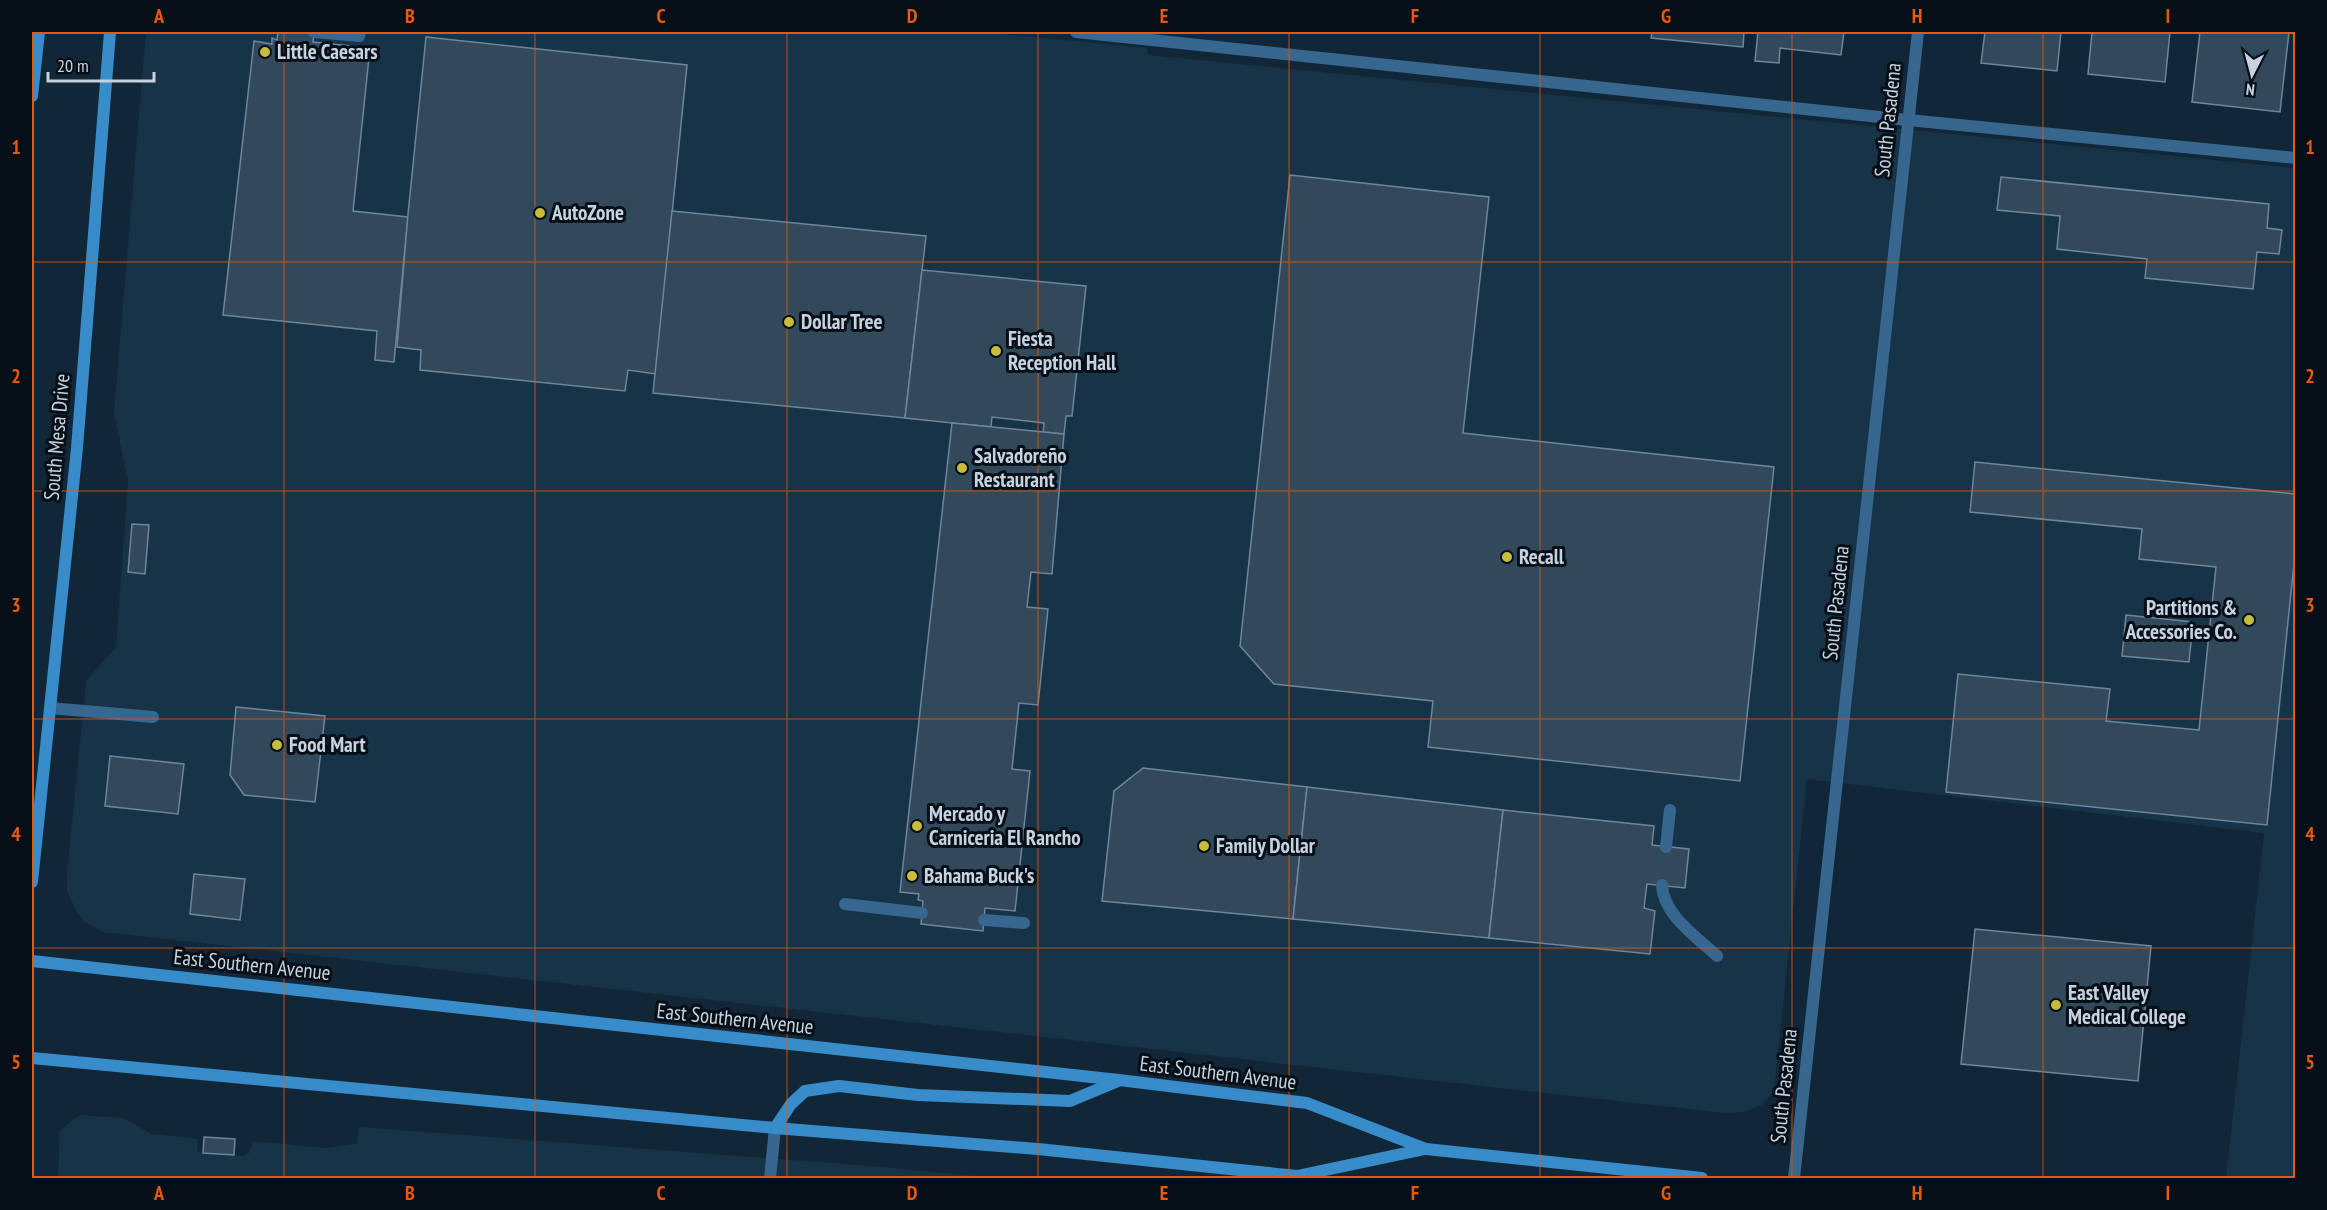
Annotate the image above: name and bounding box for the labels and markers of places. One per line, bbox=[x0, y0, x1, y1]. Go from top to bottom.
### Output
place label: Little Caesars bbox=[277, 38, 378, 65]
marker: Little Caesars bbox=[258, 45, 272, 59]
place label: AutoZone bbox=[551, 199, 624, 226]
marker: AutoZone bbox=[533, 206, 547, 220]
place label: Dollar Tree bbox=[801, 308, 883, 335]
marker: Dollar Tree bbox=[782, 315, 796, 329]
place label: Fiesta Reception Hall bbox=[1008, 325, 1117, 376]
marker: Fiesta Reception Hall bbox=[989, 344, 1003, 358]
place label: Salvadoreño Restaurant bbox=[974, 442, 1067, 493]
marker: Salvadoreño Restaurant bbox=[955, 461, 969, 475]
place label: Recall bbox=[1519, 543, 1565, 570]
marker: Recall bbox=[1500, 550, 1514, 564]
place label: Partitions & Accessories Co. bbox=[2125, 594, 2237, 645]
marker: Partitions & Accessories Co. bbox=[2242, 613, 2256, 627]
place label: Food Mart bbox=[289, 731, 366, 758]
marker: Food Mart bbox=[270, 738, 284, 752]
place label: Mercado y Carniceria El Rancho bbox=[929, 800, 1081, 851]
marker: Mercado y Carniceria El Rancho bbox=[910, 819, 924, 833]
place label: Family Dollar bbox=[1216, 832, 1316, 859]
marker: Family Dollar bbox=[1197, 839, 1211, 853]
place label: Bahama Buck's bbox=[924, 862, 1034, 889]
marker: Bahama Buck's bbox=[905, 869, 919, 883]
place label: East Valley Medical College bbox=[2068, 979, 2186, 1030]
marker: East Valley Medical College bbox=[2049, 998, 2063, 1012]

